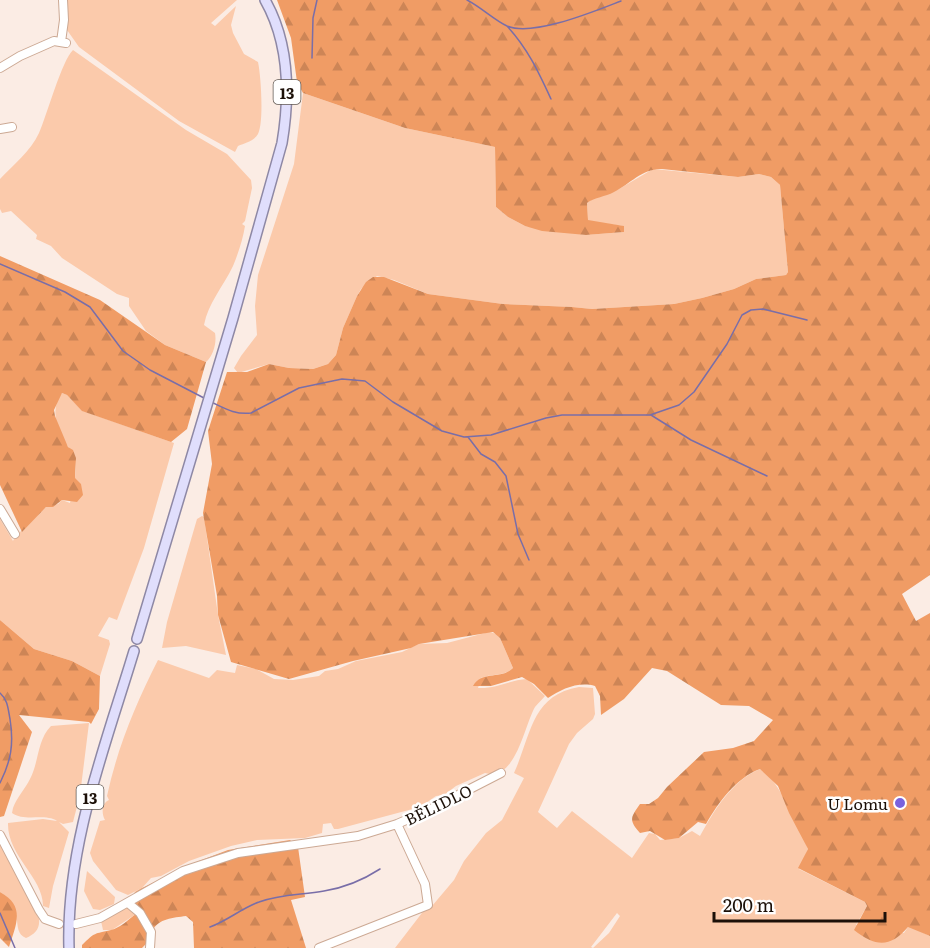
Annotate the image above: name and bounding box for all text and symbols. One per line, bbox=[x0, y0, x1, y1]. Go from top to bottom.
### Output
road number: 13 bbox=[274, 80, 300, 104]
street label: BĚLIDLO bbox=[400, 777, 476, 831]
road number: 13 bbox=[76, 785, 104, 809]
place label: U Lomu bbox=[827, 791, 888, 815]
marker: U Lomu bbox=[893, 796, 907, 810]
scale bar bbox=[714, 885, 885, 923]
text: 200 m bbox=[723, 891, 774, 918]

